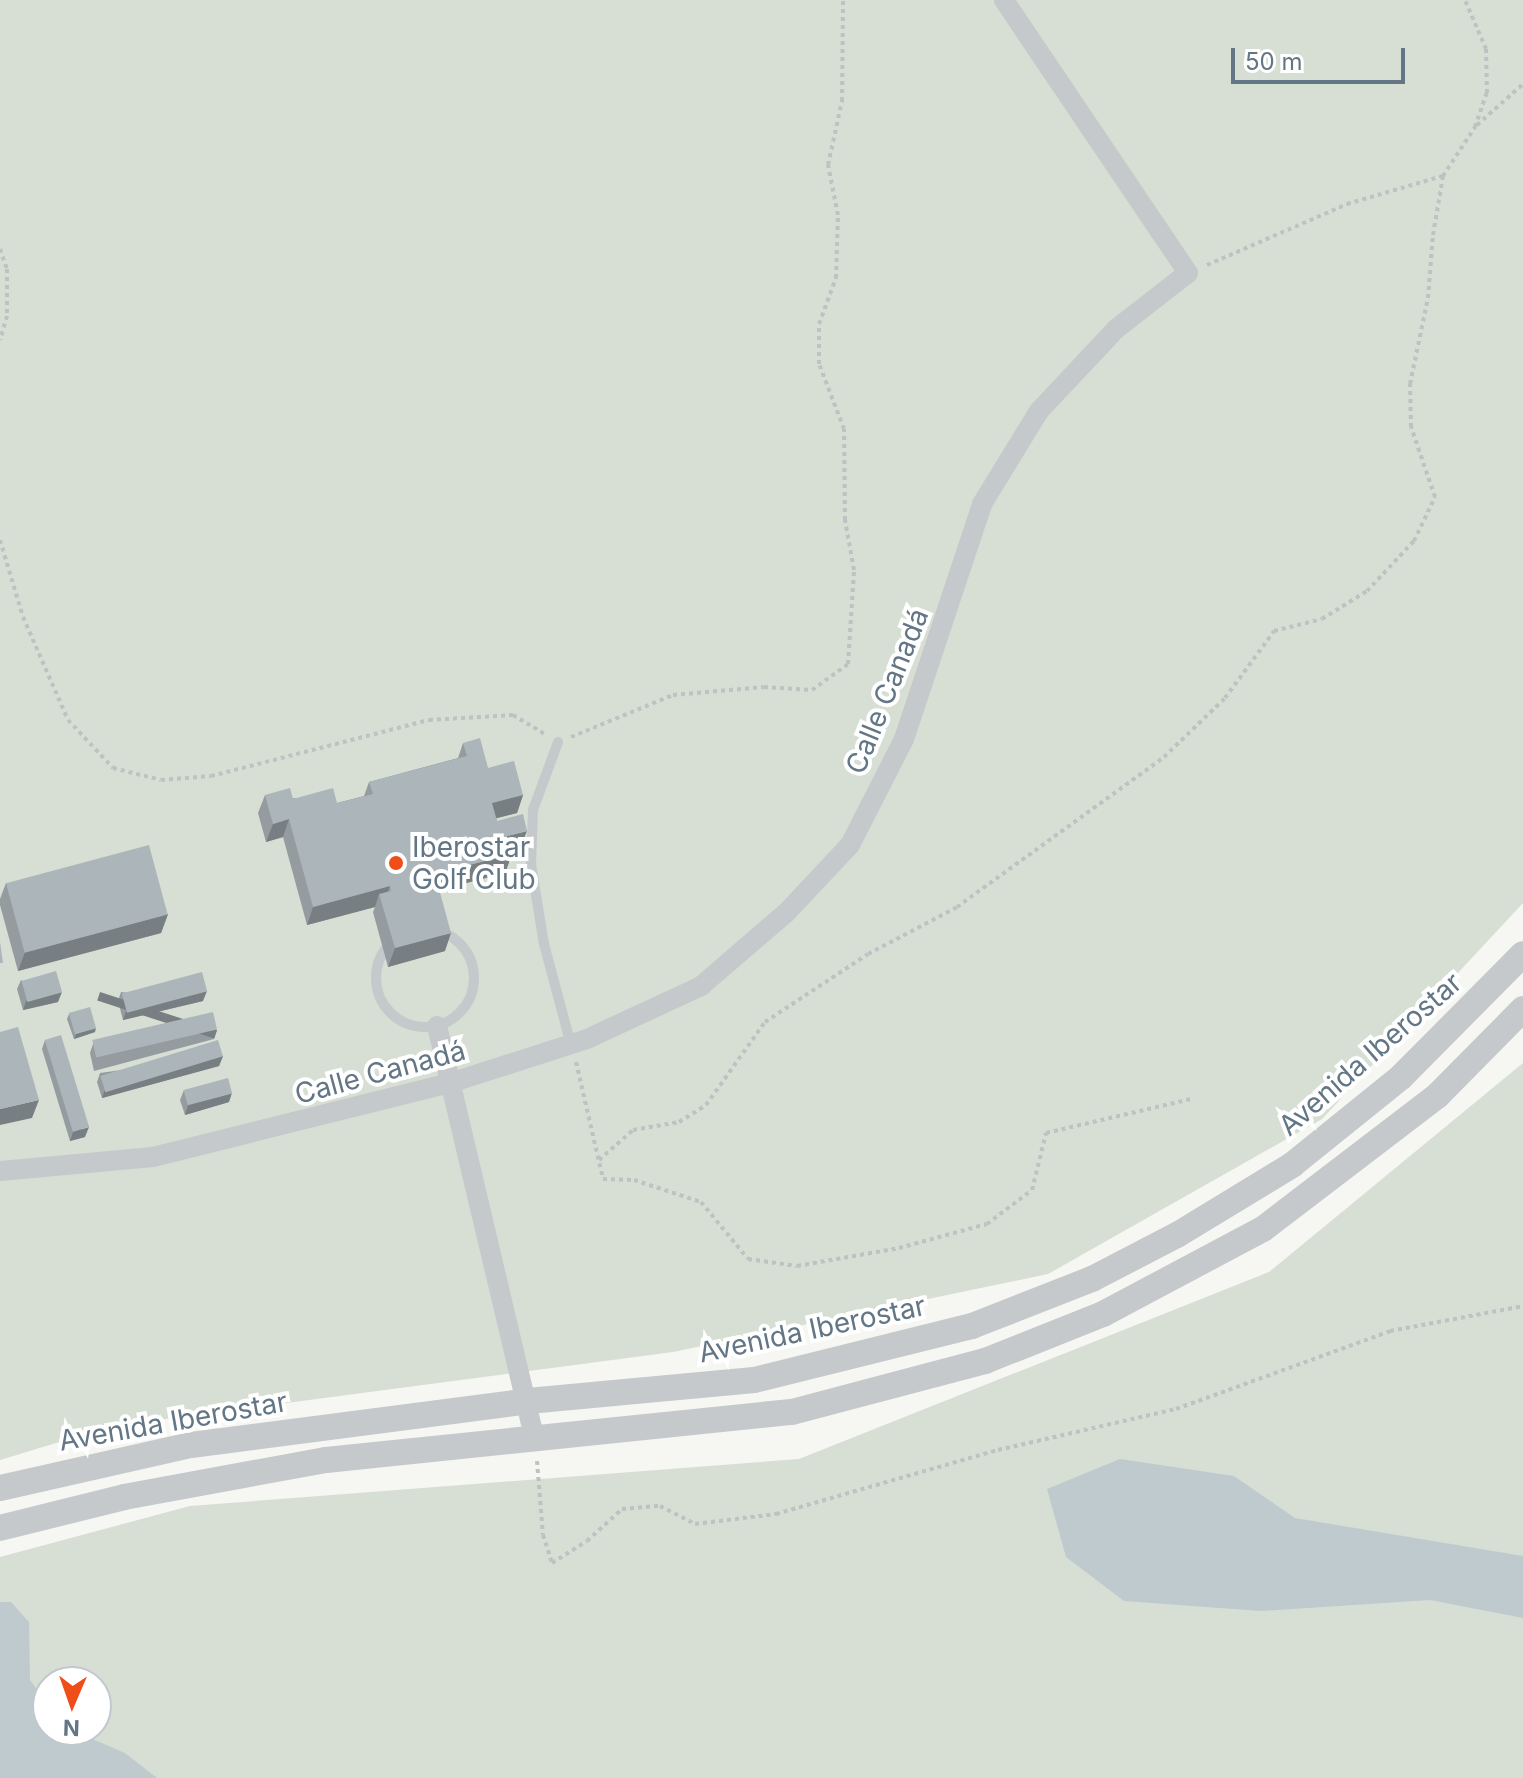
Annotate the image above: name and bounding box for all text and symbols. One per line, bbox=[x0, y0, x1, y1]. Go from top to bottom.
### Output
scale bar bbox=[1235, 32, 1409, 82]
text: 50 m bbox=[1245, 47, 1303, 76]
street label: Calle Canadá bbox=[839, 603, 935, 779]
place label: Iberostar Golf Club bbox=[412, 830, 536, 896]
marker: Iberostar Golf Club bbox=[387, 854, 405, 872]
street label: Avenida Iberostar bbox=[1272, 965, 1468, 1143]
street label: Calle Canadá bbox=[291, 1033, 469, 1111]
street label: Avenida Iberostar bbox=[695, 1289, 929, 1369]
street label: Avenida Iberostar bbox=[56, 1384, 290, 1458]
north arrow bbox=[32, 1666, 112, 1746]
text: N bbox=[62, 1715, 80, 1741]

